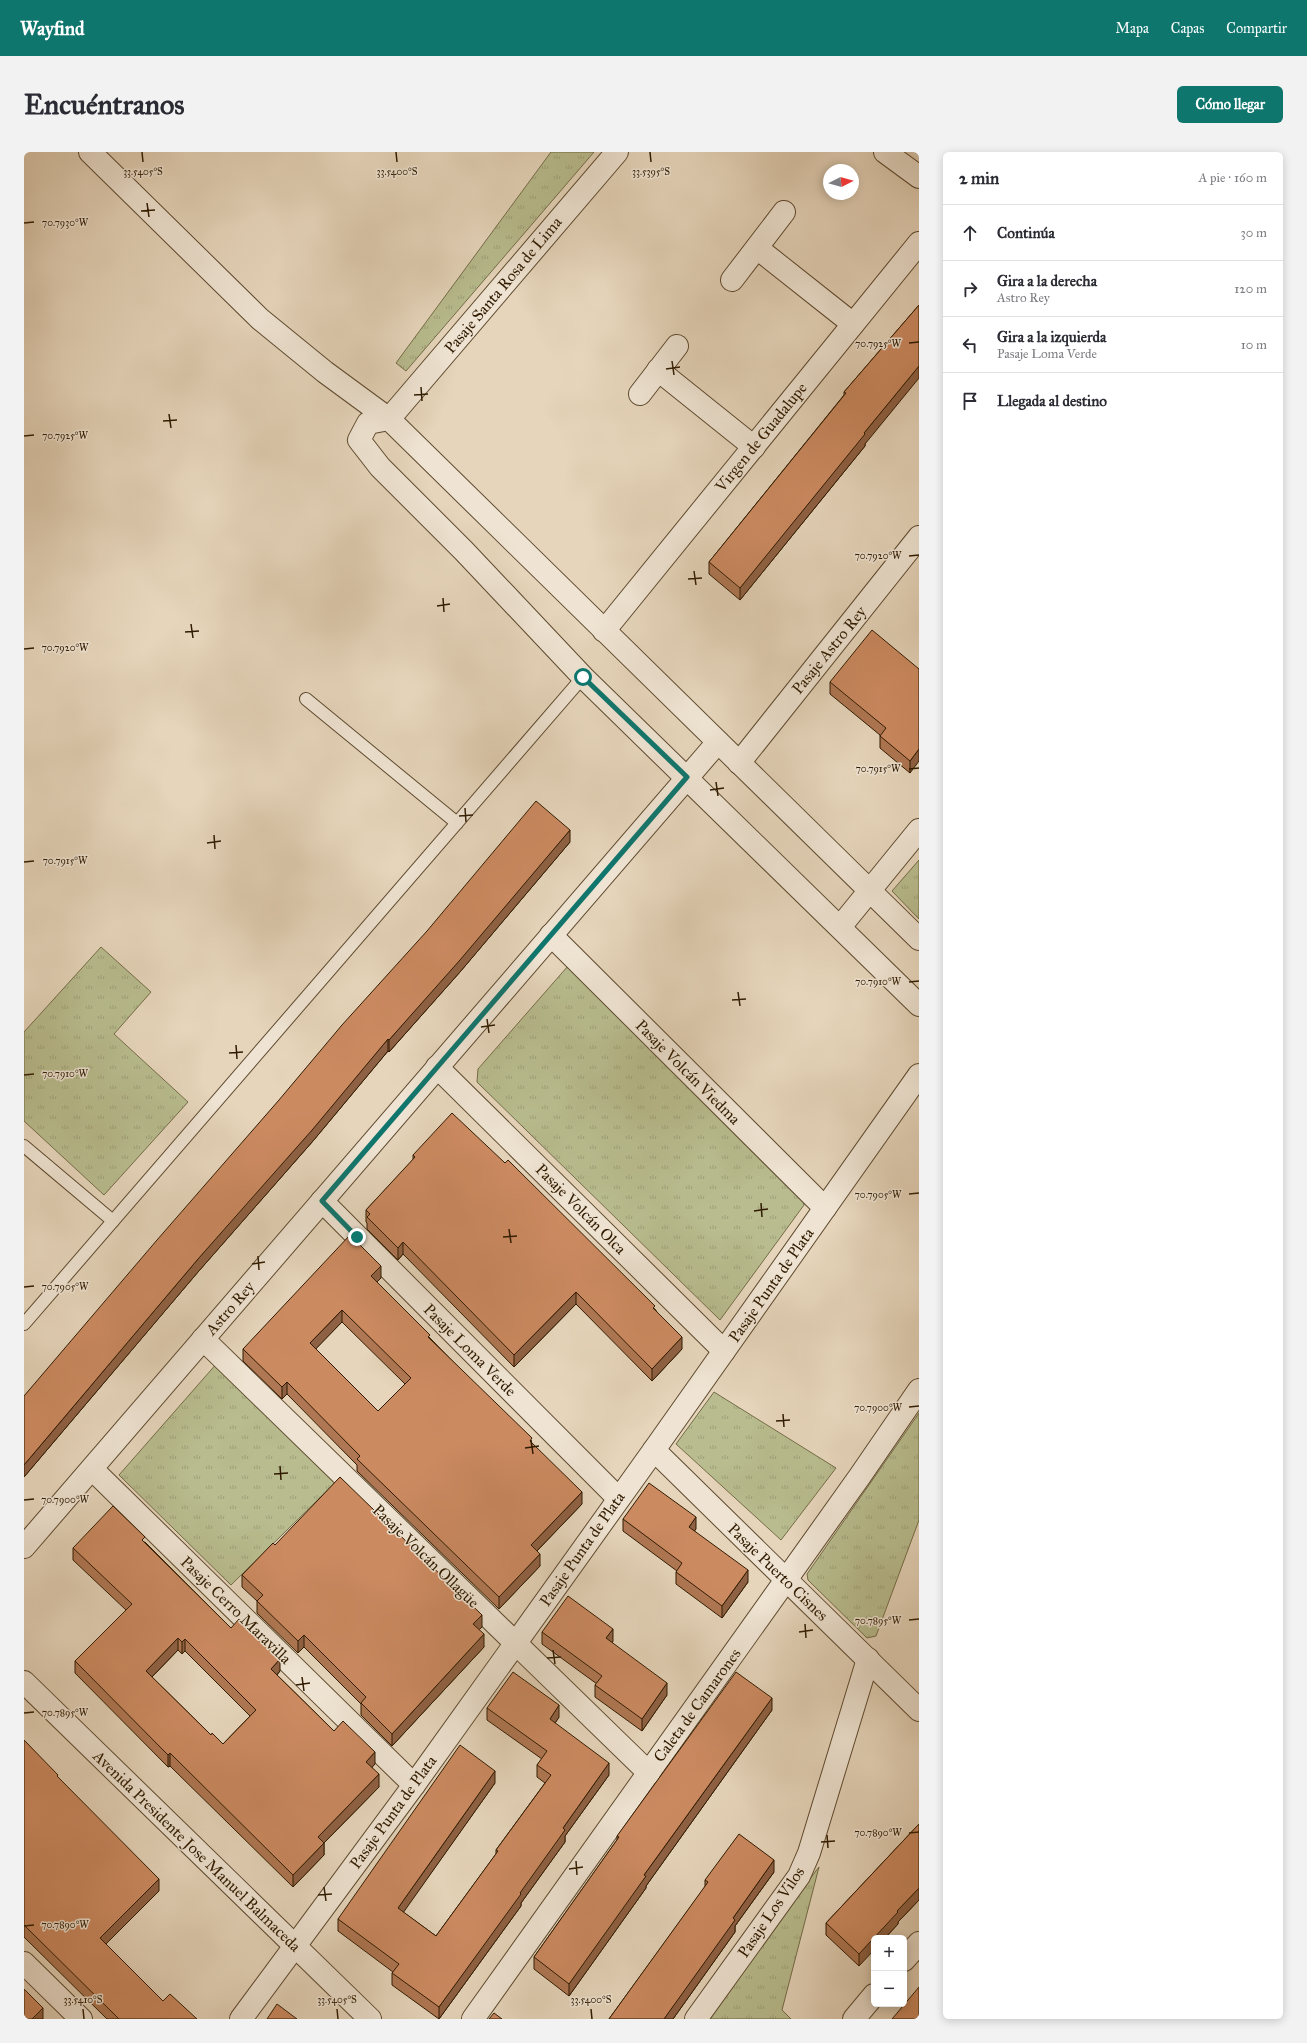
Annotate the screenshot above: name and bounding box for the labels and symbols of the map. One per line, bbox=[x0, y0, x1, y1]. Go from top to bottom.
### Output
north arrow bbox=[823, 164, 859, 200]
text: 33.5405°S bbox=[123, 166, 163, 178]
text: 33.5400°S bbox=[377, 166, 418, 178]
text: 33.5395°S bbox=[632, 166, 670, 178]
street label: Pasaje Santa Rosa de Lima bbox=[440, 213, 566, 357]
text: 70.7930°W bbox=[42, 217, 89, 229]
text: 70.7925°W bbox=[855, 338, 901, 350]
street label: Virgen de Guadalupe bbox=[710, 378, 812, 497]
text: 70.7925°W bbox=[42, 430, 88, 442]
text: 70.7920°W bbox=[854, 550, 902, 562]
street label: Pasaje Astro Rey bbox=[788, 602, 870, 698]
text: 70.7920°W bbox=[41, 642, 89, 654]
route start bbox=[574, 668, 592, 686]
text: 70.7915°W bbox=[856, 763, 901, 775]
text: 70.7915°W bbox=[43, 855, 88, 867]
text: 70.7910°W bbox=[855, 976, 902, 988]
street label: Pasaje Volcán Viedma bbox=[632, 1016, 745, 1129]
text: 70.7910°W bbox=[42, 1068, 89, 1080]
street label: Pasaje Volcán Olca bbox=[532, 1160, 630, 1258]
text: 70.7905°W bbox=[855, 1189, 902, 1201]
street label: Pasaje Punta de Plata bbox=[724, 1224, 818, 1346]
route end bbox=[348, 1228, 366, 1246]
street label: Astro Rey bbox=[201, 1277, 259, 1340]
text: 70.7905°W bbox=[42, 1281, 89, 1293]
street label: Pasaje Loma Verde bbox=[420, 1300, 520, 1400]
text: 70.7900°W bbox=[854, 1402, 903, 1414]
street label: Pasaje Punta de Plata bbox=[535, 1488, 629, 1610]
text: 70.7900°W bbox=[41, 1494, 90, 1506]
street label: Pasaje Volcán Ollagüe bbox=[368, 1500, 483, 1613]
street label: Pasaje Puerto Cisnes bbox=[724, 1519, 832, 1625]
street label: Pasaje Cerro Maravilla bbox=[177, 1552, 296, 1668]
text: 70.7895°W bbox=[855, 1615, 902, 1627]
street label: Caleta de Camarones bbox=[649, 1644, 745, 1765]
text: 70.7895°W bbox=[42, 1707, 89, 1719]
street label: Avenida Presidente Jose Manuel Balmaceda bbox=[88, 1746, 305, 1956]
street label: Pasaje Punta de Plata bbox=[346, 1752, 441, 1872]
text: 70.7890°W bbox=[854, 1827, 902, 1839]
street label: Pasaje Los Vilos bbox=[734, 1863, 808, 1961]
text: 70.7890°W bbox=[41, 1919, 89, 1931]
text: 33.5410°S bbox=[64, 1994, 103, 2006]
text: 33.5405°S bbox=[317, 1994, 357, 2006]
text: 33.5400°S bbox=[571, 1994, 612, 2006]

